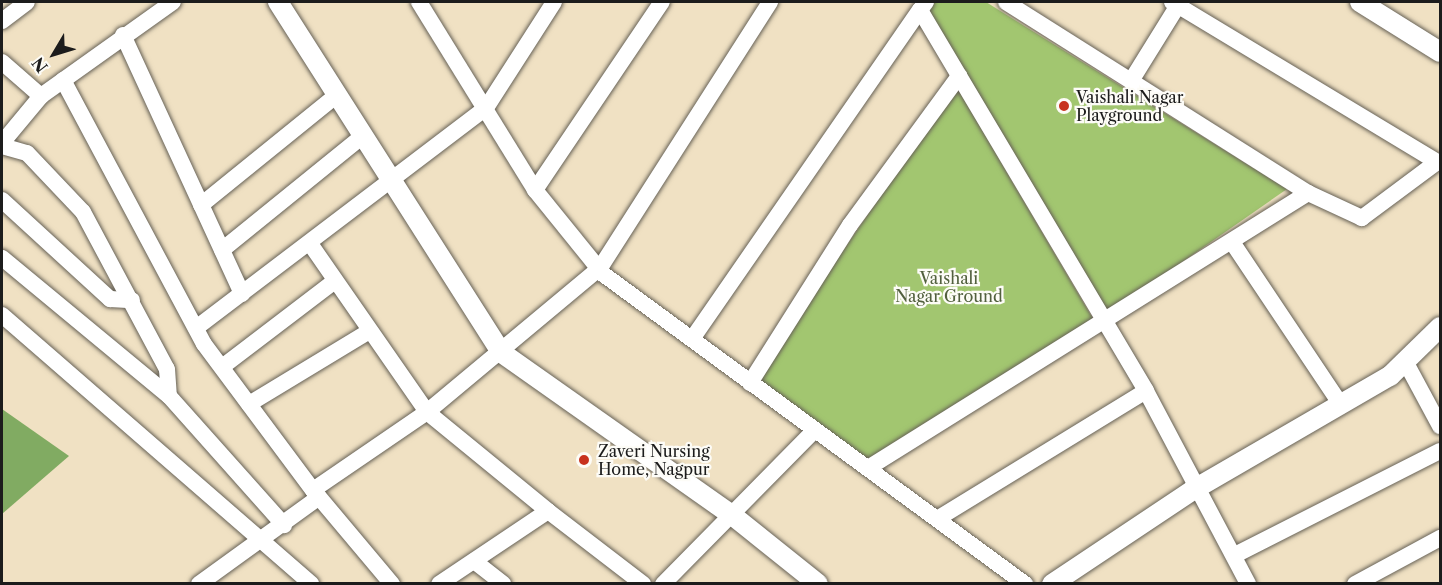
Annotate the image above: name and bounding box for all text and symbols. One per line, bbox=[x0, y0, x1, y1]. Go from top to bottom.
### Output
north arrow bbox=[24, 24, 84, 84]
text: N bbox=[28, 53, 52, 77]
place label: Vaishali Nagar Playground bbox=[1076, 87, 1184, 125]
marker: Vaishali Nagar Playground bbox=[1057, 99, 1071, 113]
park label: Vaishali Nagar Ground bbox=[895, 268, 1003, 306]
place label: Zaveri Nursing Home, Nagpur bbox=[598, 441, 710, 479]
marker: Zaveri Nursing Home, Nagpur bbox=[575, 451, 593, 469]

